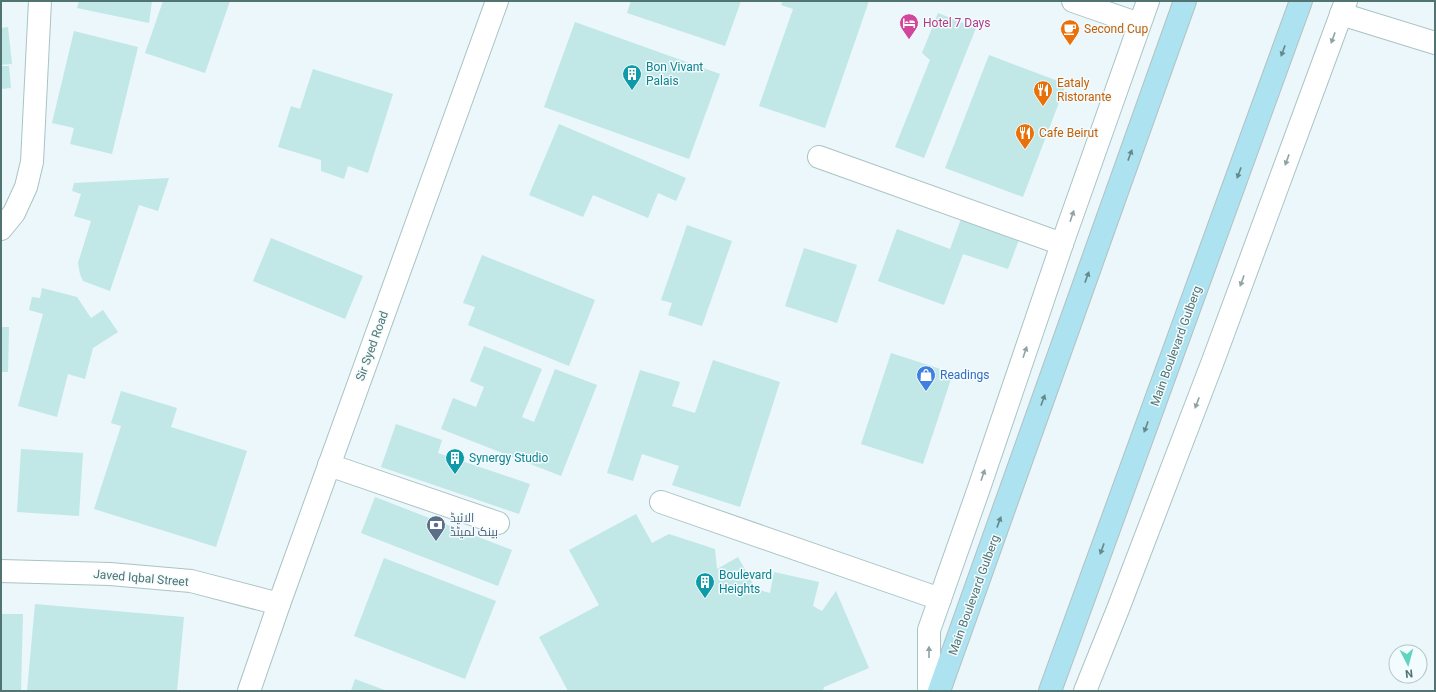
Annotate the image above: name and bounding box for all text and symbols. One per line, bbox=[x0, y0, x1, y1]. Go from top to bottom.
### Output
hotel icon: Hotel 7 Days bbox=[898, 12, 920, 40]
place label: Hotel 7 Days bbox=[923, 16, 991, 30]
cafe icon: Second Cup bbox=[1059, 18, 1081, 46]
place label: Second Cup bbox=[1084, 22, 1148, 36]
one-way arrow bbox=[1329, 32, 1335, 44]
one-way arrow bbox=[1280, 45, 1286, 57]
place label: Bon Vivant Palais bbox=[646, 60, 703, 88]
building icon: Bon Vivant Palais bbox=[621, 63, 643, 91]
place label: Eataly Ristorante bbox=[1057, 76, 1111, 104]
restaurant icon: Eataly Ristorante bbox=[1032, 79, 1054, 107]
restaurant icon: Cafe Beirut bbox=[1014, 122, 1036, 150]
place label: Cafe Beirut bbox=[1039, 126, 1098, 140]
one-way arrow bbox=[1128, 149, 1134, 161]
one-way arrow bbox=[1284, 154, 1290, 166]
one-way arrow bbox=[1235, 167, 1241, 179]
one-way arrow bbox=[1069, 210, 1075, 222]
one-way arrow bbox=[1084, 271, 1090, 283]
one-way arrow bbox=[1239, 276, 1245, 288]
street label: Main Boulevard Gulberg bbox=[1148, 284, 1204, 408]
street label: Sir Syed Road bbox=[353, 309, 391, 383]
one-way arrow bbox=[1022, 346, 1028, 358]
shop icon: Readings bbox=[915, 364, 937, 392]
place label: Readings bbox=[940, 368, 990, 382]
one-way arrow bbox=[1040, 393, 1046, 405]
one-way arrow bbox=[1193, 398, 1199, 410]
one-way arrow bbox=[1143, 421, 1149, 433]
building icon: Synergy Studio bbox=[444, 447, 466, 475]
place label: Synergy Studio bbox=[469, 451, 548, 465]
one-way arrow bbox=[980, 469, 986, 481]
place label: الائیڈ بینک لمیٹڈ bbox=[450, 511, 498, 539]
bank icon: الائیڈ بینک لمیٹڈ bbox=[425, 514, 447, 542]
one-way arrow bbox=[997, 516, 1003, 528]
street label: Main Boulevard Gulberg bbox=[946, 533, 1002, 657]
one-way arrow bbox=[1098, 543, 1104, 555]
street label: Javed Iqbal Street bbox=[93, 567, 189, 589]
place label: Boulevard Heights bbox=[719, 568, 772, 596]
building icon: Boulevard Heights bbox=[694, 571, 716, 599]
north arrow bbox=[1388, 644, 1428, 684]
one-way arrow bbox=[926, 645, 932, 658]
text: N bbox=[1404, 667, 1414, 680]

